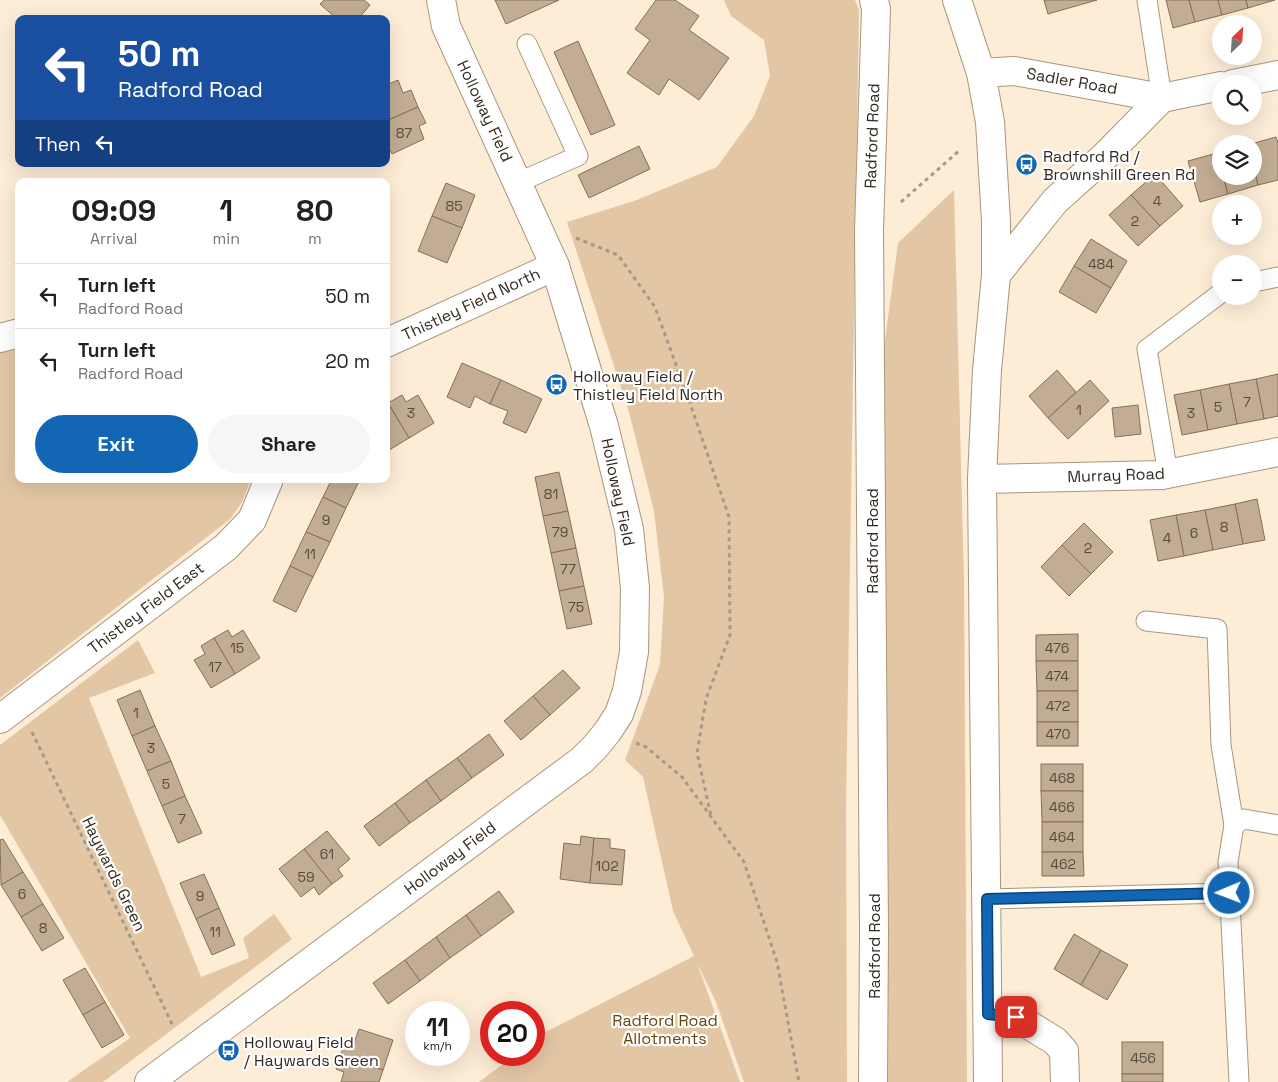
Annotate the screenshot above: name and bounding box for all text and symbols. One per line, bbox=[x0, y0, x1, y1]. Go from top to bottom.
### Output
north arrow bbox=[1212, 15, 1262, 65]
map controls bbox=[1212, 15, 1262, 305]
text: 50 m bbox=[118, 32, 200, 76]
icon: left bbox=[35, 35, 100, 100]
street label: Holloway Field bbox=[452, 57, 518, 165]
street label: Sadler Road bbox=[1025, 63, 1119, 99]
text: Radford Road bbox=[118, 75, 263, 103]
button: search bbox=[1212, 75, 1262, 125]
street label: Radford Road bbox=[860, 83, 884, 189]
house number: 87 bbox=[396, 124, 412, 142]
icon: left bbox=[91, 130, 119, 158]
text: Then bbox=[35, 132, 81, 157]
button: layers bbox=[1212, 135, 1262, 185]
place label: Radford Rd / Brownshill Green Rd bbox=[1043, 146, 1195, 185]
bus stop icon: Radford Rd / Brownshill Green Rd bbox=[1015, 153, 1039, 177]
text: 09:09 bbox=[71, 191, 156, 230]
text: 1 bbox=[219, 191, 233, 230]
text: 80 bbox=[296, 191, 334, 230]
house number: 4 bbox=[1153, 192, 1162, 210]
button: + bbox=[1212, 195, 1262, 245]
house number: 85 bbox=[445, 197, 463, 215]
house number: 2 bbox=[1131, 212, 1139, 230]
text: Arrival bbox=[90, 228, 138, 249]
text: min bbox=[212, 228, 240, 249]
text: m bbox=[308, 228, 322, 249]
house number: 484 bbox=[1088, 255, 1114, 273]
button: − bbox=[1212, 255, 1262, 305]
street label: Thistley Field North bbox=[399, 263, 543, 345]
text: Turn left bbox=[78, 273, 156, 298]
icon: left bbox=[35, 282, 63, 310]
text: 50 m bbox=[325, 284, 370, 309]
text: Radford Road bbox=[78, 298, 183, 319]
text: Turn left bbox=[78, 338, 156, 363]
icon: left bbox=[35, 347, 63, 375]
text: 20 m bbox=[325, 349, 370, 374]
text: Radford Road bbox=[78, 363, 183, 384]
place label: Holloway Field / Thistley Field North bbox=[573, 366, 723, 405]
bus stop icon: Holloway Field / Thistley Field North bbox=[545, 373, 569, 397]
house number: 7 bbox=[1243, 393, 1251, 411]
house number: 5 bbox=[1214, 398, 1222, 416]
house number: 1 bbox=[1076, 401, 1082, 419]
house number: 3 bbox=[407, 404, 415, 422]
house number: 3 bbox=[1187, 404, 1195, 422]
button: Exit bbox=[35, 415, 198, 473]
button: Share bbox=[208, 415, 370, 473]
street label: Holloway Field bbox=[596, 436, 640, 548]
street label: Murray Road bbox=[1067, 463, 1165, 487]
house number: 81 bbox=[544, 485, 558, 503]
street label: Radford Road bbox=[862, 488, 883, 594]
house number: 9 bbox=[322, 511, 330, 529]
house number: 8 bbox=[1220, 518, 1229, 536]
house number: 79 bbox=[552, 523, 568, 541]
house number: 6 bbox=[1190, 524, 1198, 542]
house number: 4 bbox=[1163, 529, 1172, 547]
house number: 2 bbox=[1084, 539, 1092, 557]
house number: 11 bbox=[304, 545, 316, 563]
street label: Thistley Field East bbox=[84, 557, 208, 659]
house number: 77 bbox=[560, 560, 576, 578]
house number: 75 bbox=[568, 598, 584, 616]
house number: 15 bbox=[230, 639, 244, 657]
house number: 476 bbox=[1045, 639, 1069, 657]
house number: 17 bbox=[208, 658, 222, 676]
house number: 474 bbox=[1045, 667, 1069, 685]
house number: 472 bbox=[1046, 697, 1070, 715]
house number: 1 bbox=[133, 704, 139, 722]
house number: 470 bbox=[1045, 725, 1071, 743]
house number: 3 bbox=[147, 739, 155, 757]
house number: 468 bbox=[1049, 769, 1075, 787]
house number: 5 bbox=[162, 775, 170, 793]
house number: 466 bbox=[1049, 798, 1075, 816]
house number: 7 bbox=[178, 810, 186, 828]
street label: Haywards Green bbox=[77, 813, 151, 935]
street label: Holloway Field bbox=[400, 817, 500, 899]
house number: 464 bbox=[1049, 828, 1075, 846]
house number: 61 bbox=[320, 845, 334, 863]
house number: 462 bbox=[1050, 855, 1076, 873]
house number: 102 bbox=[595, 857, 619, 875]
position arrow bbox=[1202, 866, 1254, 918]
house number: 59 bbox=[298, 868, 314, 886]
house number: 6 bbox=[18, 885, 26, 903]
house number: 9 bbox=[196, 887, 204, 905]
street label: Radford Road bbox=[864, 893, 885, 999]
house number: 8 bbox=[39, 919, 48, 937]
house number: 11 bbox=[209, 923, 221, 941]
pin bbox=[995, 996, 1037, 1038]
speed limit sign: 20 bbox=[480, 1001, 545, 1066]
icon: arrive bbox=[1002, 1003, 1030, 1031]
park label: Radford Road Allotments bbox=[612, 1010, 718, 1049]
text: 11 bbox=[426, 1011, 449, 1043]
place label: Holloway Field / Haywards Green bbox=[244, 1032, 379, 1071]
text: km/h bbox=[423, 1038, 452, 1054]
bus stop icon: Holloway Field / Haywards Green bbox=[216, 1039, 240, 1063]
house number: 456 bbox=[1130, 1049, 1156, 1067]

